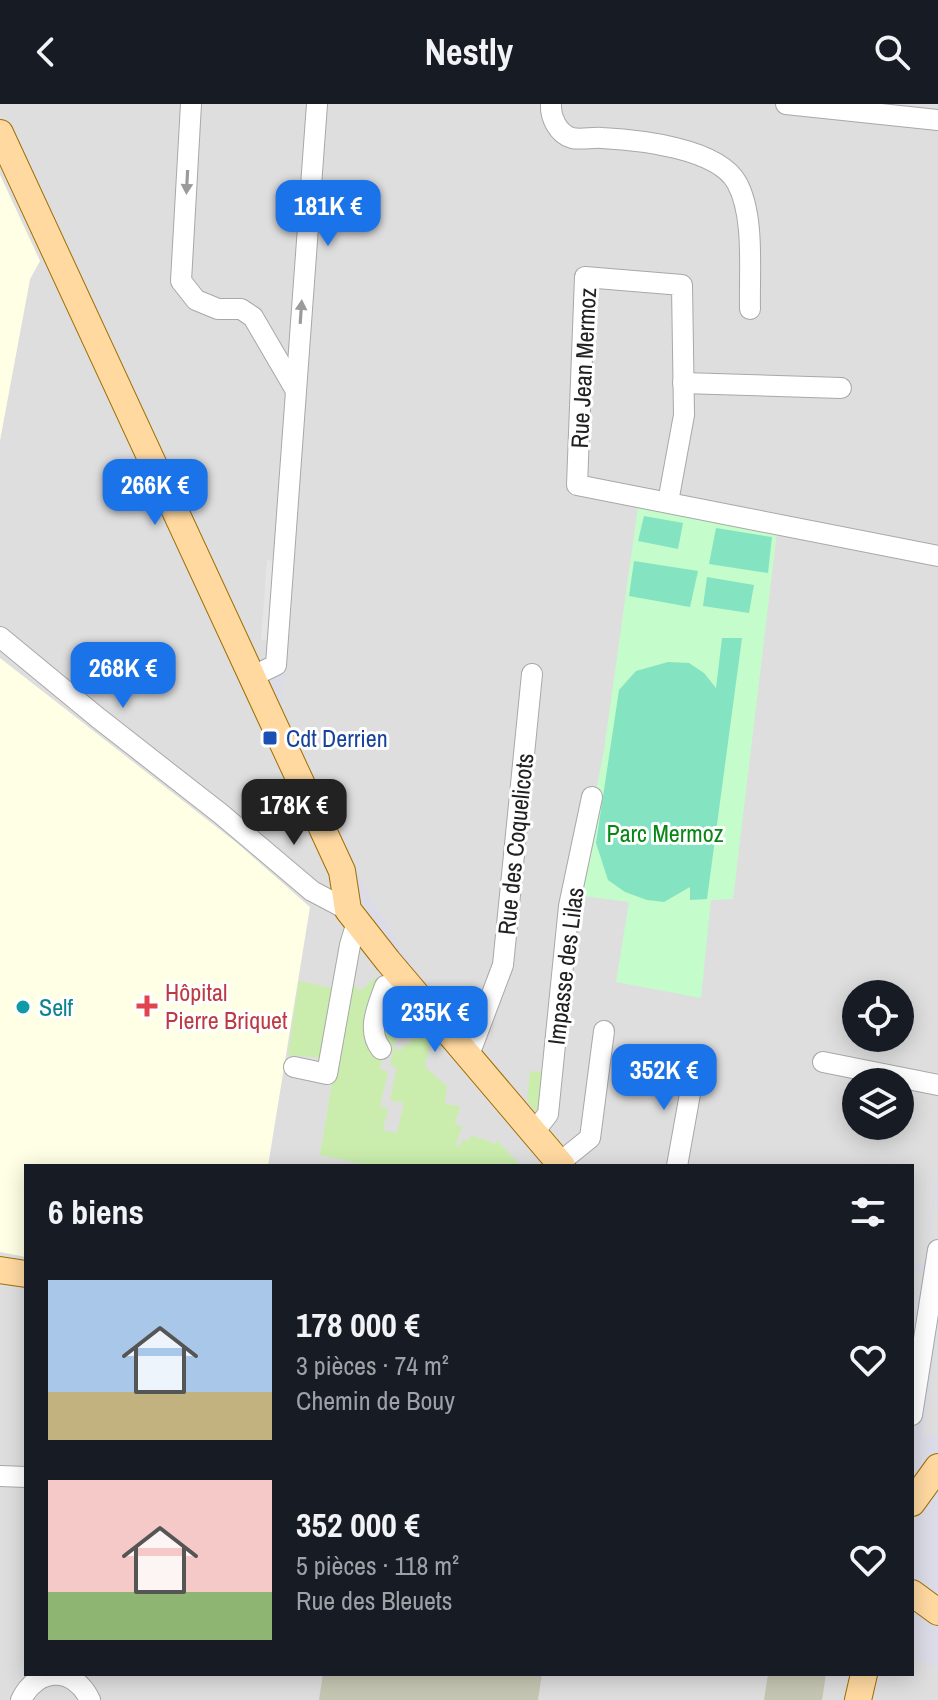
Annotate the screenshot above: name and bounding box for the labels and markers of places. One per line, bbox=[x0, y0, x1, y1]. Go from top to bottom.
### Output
pin: 181K € bbox=[263, 180, 393, 248]
pin: 266K € bbox=[90, 459, 220, 527]
pin: 268K € bbox=[58, 642, 188, 710]
place label: Cdt Derrien bbox=[286, 722, 388, 754]
marker: Cdt Derrien bbox=[261, 729, 279, 747]
pin: 178K € bbox=[229, 779, 359, 847]
place label: Hôpital Pierre Briquet bbox=[165, 976, 288, 1036]
pin: 235K € bbox=[370, 986, 500, 1054]
place label: Self bbox=[39, 991, 73, 1023]
marker: Hôpital Pierre Briquet bbox=[136, 995, 158, 1017]
marker: Self bbox=[14, 998, 32, 1016]
pin: 352K € bbox=[599, 1044, 729, 1112]

